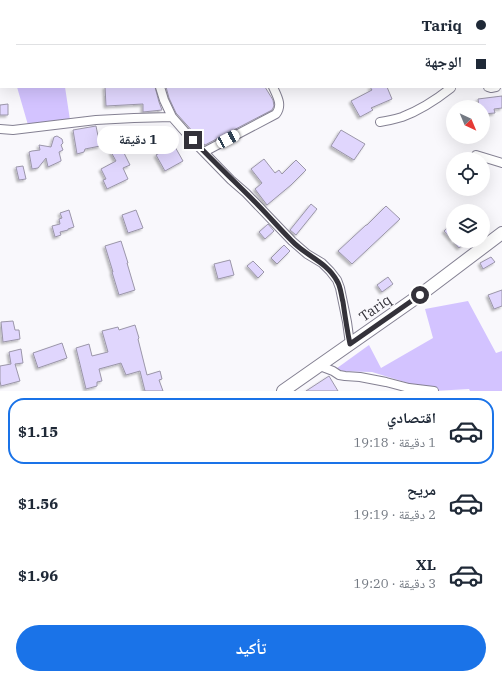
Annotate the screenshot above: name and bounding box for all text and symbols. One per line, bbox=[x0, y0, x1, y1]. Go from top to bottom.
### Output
text: Tariq bbox=[422, 16, 462, 35]
text: الوجهة bbox=[424, 52, 462, 71]
north arrow bbox=[446, 100, 490, 144]
map controls bbox=[446, 100, 490, 248]
callout: 1 دقيقة bbox=[97, 126, 179, 154]
car bbox=[215, 128, 241, 150]
text: 1 دقيقة bbox=[119, 131, 157, 148]
route end bbox=[184, 131, 202, 149]
button: locate bbox=[446, 152, 490, 196]
button: layers bbox=[446, 204, 490, 248]
route start bbox=[411, 286, 429, 304]
street label: Tariq bbox=[355, 290, 395, 325]
text: اقتصادي bbox=[387, 408, 436, 427]
icon: car bbox=[448, 413, 484, 449]
text: $1.15 bbox=[18, 422, 58, 441]
text: 1 دقيقة · 19:18 bbox=[354, 434, 436, 451]
text: مريح bbox=[407, 480, 436, 499]
icon: car bbox=[448, 485, 484, 521]
text: $1.56 bbox=[18, 494, 58, 513]
text: 2 دقيقة · 19:19 bbox=[354, 506, 436, 523]
text: XL bbox=[416, 555, 436, 574]
icon: car bbox=[448, 557, 484, 593]
text: $1.96 bbox=[18, 566, 58, 585]
text: 3 دقيقة · 19:20 bbox=[354, 575, 436, 592]
button: تأكيد bbox=[16, 625, 486, 671]

